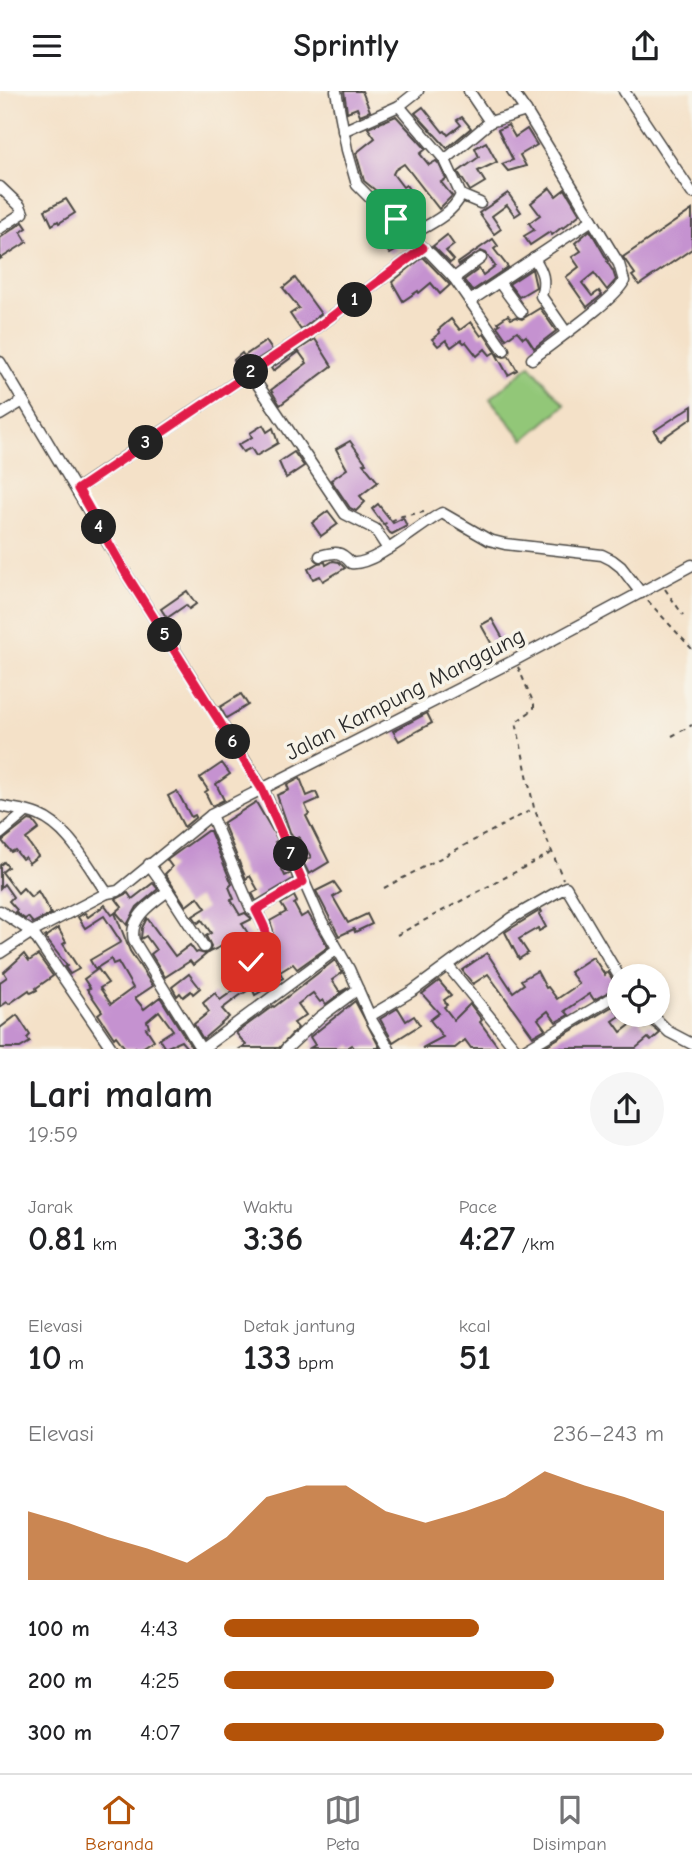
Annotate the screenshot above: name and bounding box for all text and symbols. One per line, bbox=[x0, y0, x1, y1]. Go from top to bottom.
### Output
icon: menu bbox=[28, 27, 66, 65]
text: Sprintly bbox=[294, 27, 398, 64]
icon: share bbox=[626, 27, 664, 65]
pin bbox=[366, 189, 426, 249]
icon: arrive bbox=[377, 200, 415, 238]
pin: 1 bbox=[338, 283, 372, 318]
text: 1 bbox=[351, 288, 358, 310]
pin: 2 bbox=[233, 355, 268, 389]
text: 2 bbox=[246, 360, 255, 382]
pin: 3 bbox=[128, 425, 164, 461]
text: 3 bbox=[141, 431, 150, 453]
pin: 4 bbox=[82, 509, 116, 544]
text: 4 bbox=[94, 515, 103, 537]
pin: 5 bbox=[148, 617, 182, 653]
street label: Jalan Kampung Manggung bbox=[281, 622, 529, 766]
text: 5 bbox=[159, 623, 170, 645]
pin: 6 bbox=[216, 725, 250, 759]
text: 6 bbox=[228, 730, 237, 752]
pin: 7 bbox=[274, 837, 308, 871]
text: 7 bbox=[286, 842, 295, 864]
pin bbox=[221, 932, 281, 992]
icon: check bbox=[232, 943, 270, 981]
map controls bbox=[607, 964, 670, 1027]
button: locate bbox=[607, 964, 670, 1027]
button: share bbox=[590, 1072, 664, 1146]
text: Lari malam bbox=[28, 1073, 213, 1117]
text: 19:59 bbox=[28, 1121, 78, 1148]
text: Jarak bbox=[28, 1196, 73, 1218]
text: Waktu bbox=[243, 1196, 293, 1218]
text: Pace bbox=[459, 1196, 497, 1218]
text: 0.81 bbox=[28, 1218, 86, 1259]
text: 3:36 bbox=[243, 1218, 303, 1259]
text: 4:27 bbox=[459, 1218, 515, 1259]
text: km bbox=[86, 1233, 117, 1255]
text: /km bbox=[515, 1233, 555, 1255]
text: Elevasi bbox=[28, 1315, 83, 1337]
text: Detak jantung bbox=[243, 1315, 356, 1337]
text: kcal bbox=[459, 1315, 491, 1337]
text: 10 bbox=[28, 1337, 62, 1378]
text: 133 bbox=[243, 1337, 292, 1378]
text: 51 bbox=[459, 1337, 491, 1378]
text: m bbox=[62, 1352, 84, 1374]
text: bpm bbox=[292, 1352, 334, 1374]
text: Elevasi bbox=[28, 1420, 94, 1447]
text: 236–243 m bbox=[553, 1420, 664, 1447]
text: 100 m bbox=[28, 1615, 90, 1642]
text: 4:43 bbox=[140, 1615, 178, 1642]
text: 200 m bbox=[28, 1667, 92, 1694]
text: 4:25 bbox=[140, 1667, 180, 1694]
text: 300 m bbox=[28, 1719, 92, 1746]
text: 4:07 bbox=[140, 1719, 180, 1746]
tab: Beranda bbox=[85, 1791, 154, 1855]
tab: Peta bbox=[324, 1791, 362, 1855]
tab: Disimpan bbox=[532, 1791, 607, 1855]

